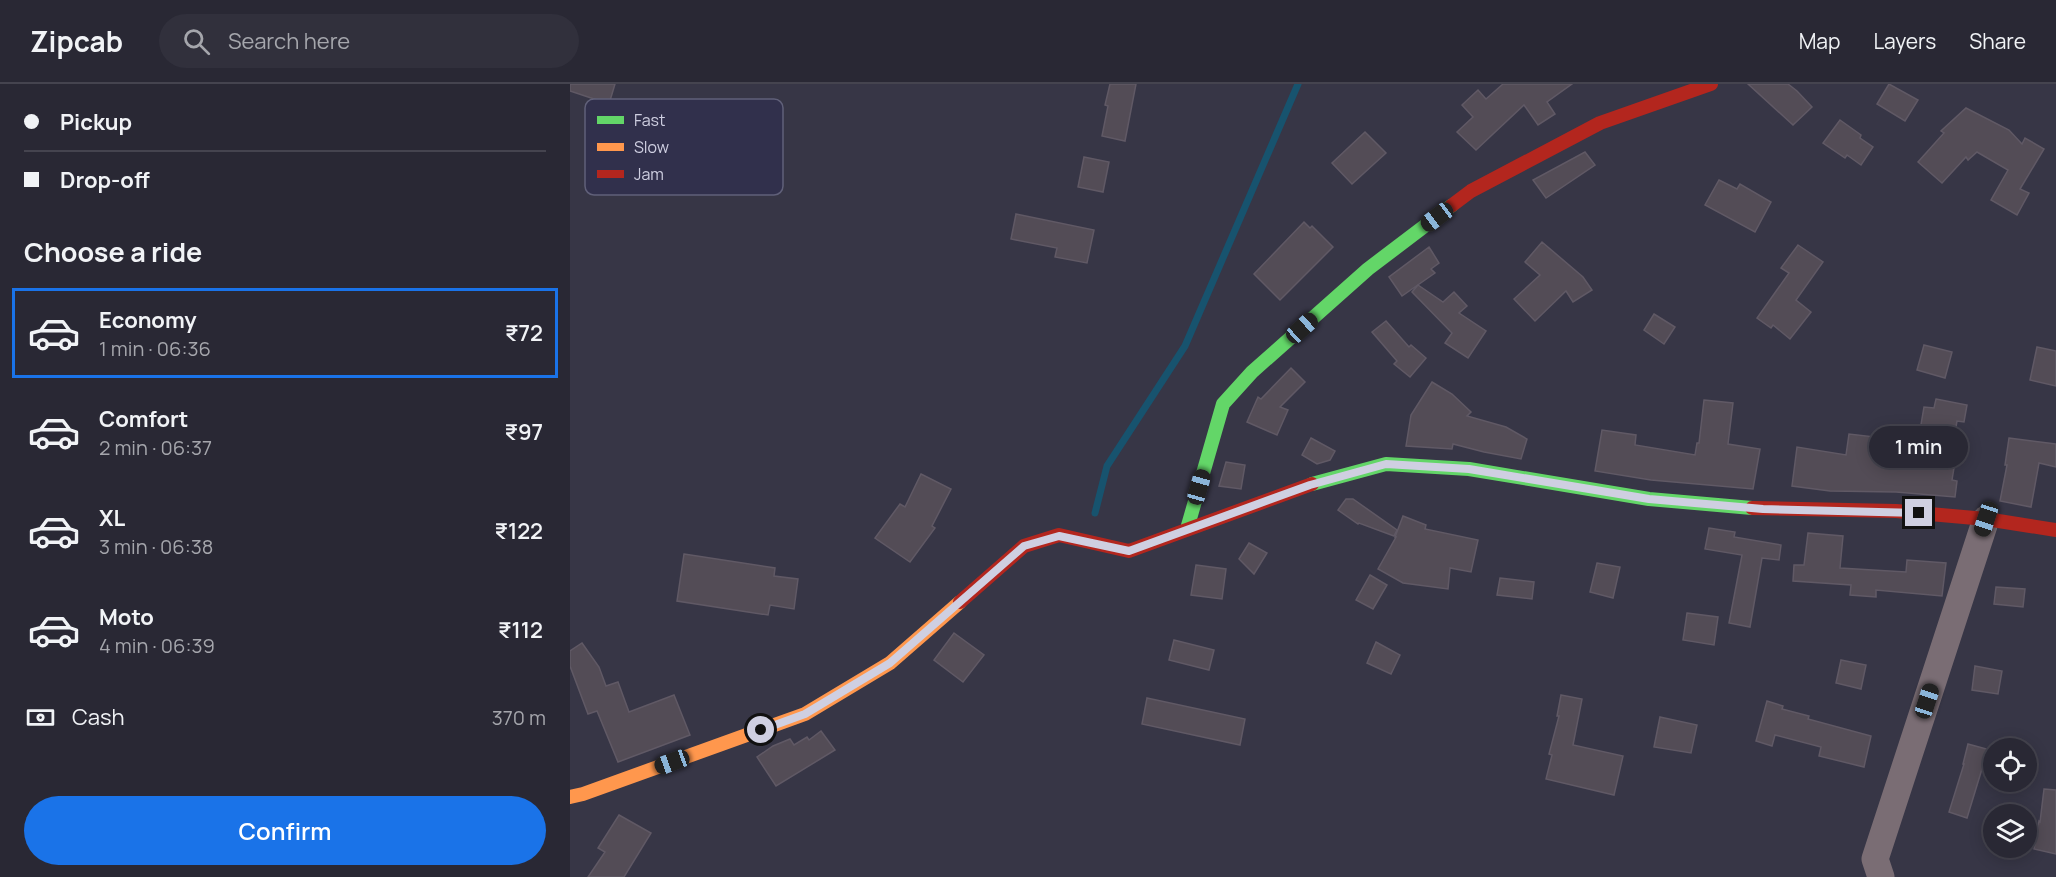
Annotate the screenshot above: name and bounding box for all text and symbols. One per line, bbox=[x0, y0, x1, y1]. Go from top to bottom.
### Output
search box bbox=[159, 14, 579, 68]
text: Zipcab bbox=[30, 22, 123, 60]
icon: search bbox=[180, 25, 213, 58]
text: Search here bbox=[228, 26, 350, 56]
text: Map bbox=[1799, 27, 1840, 55]
text: Layers bbox=[1873, 27, 1936, 55]
text: Share bbox=[1969, 27, 2026, 55]
legend bbox=[585, 99, 783, 195]
text: Pickup bbox=[60, 107, 132, 137]
text: Fast bbox=[634, 109, 665, 131]
text: Slow bbox=[634, 136, 669, 158]
text: Jam bbox=[634, 163, 664, 185]
text: Drop-off bbox=[60, 165, 150, 195]
car bbox=[1417, 199, 1457, 235]
text: Choose a ride bbox=[24, 233, 202, 270]
text: Economy bbox=[99, 305, 197, 335]
icon: car bbox=[27, 306, 81, 360]
car bbox=[1283, 309, 1321, 347]
text: ₹72 bbox=[505, 318, 543, 348]
text: 1 min · 06:36 bbox=[99, 335, 211, 362]
text: Comfort bbox=[99, 404, 188, 434]
icon: car bbox=[27, 405, 81, 459]
text: ₹97 bbox=[504, 417, 543, 447]
callout: 1 min bbox=[1870, 426, 1968, 468]
text: 1 min bbox=[1895, 433, 1942, 460]
text: 2 min · 06:37 bbox=[99, 434, 212, 461]
car bbox=[1185, 467, 1213, 507]
route end bbox=[1905, 499, 1932, 526]
car bbox=[1972, 499, 2000, 539]
text: XL bbox=[99, 503, 125, 533]
icon: car bbox=[27, 504, 81, 558]
text: ₹122 bbox=[494, 516, 543, 546]
text: 3 min · 06:38 bbox=[99, 533, 213, 560]
text: Moto bbox=[99, 602, 154, 632]
icon: car bbox=[27, 603, 81, 657]
text: ₹112 bbox=[498, 615, 543, 645]
text: 4 min · 06:39 bbox=[99, 632, 215, 659]
car bbox=[1913, 681, 1941, 721]
icon: cash bbox=[24, 701, 57, 734]
text: Cash bbox=[72, 702, 125, 732]
text: 370 m bbox=[492, 704, 546, 731]
route start bbox=[747, 716, 774, 743]
map controls bbox=[1983, 738, 2037, 858]
button: locate bbox=[1983, 738, 2037, 792]
car bbox=[652, 747, 692, 777]
button: Confirm bbox=[24, 796, 546, 865]
button: layers bbox=[1983, 804, 2037, 858]

